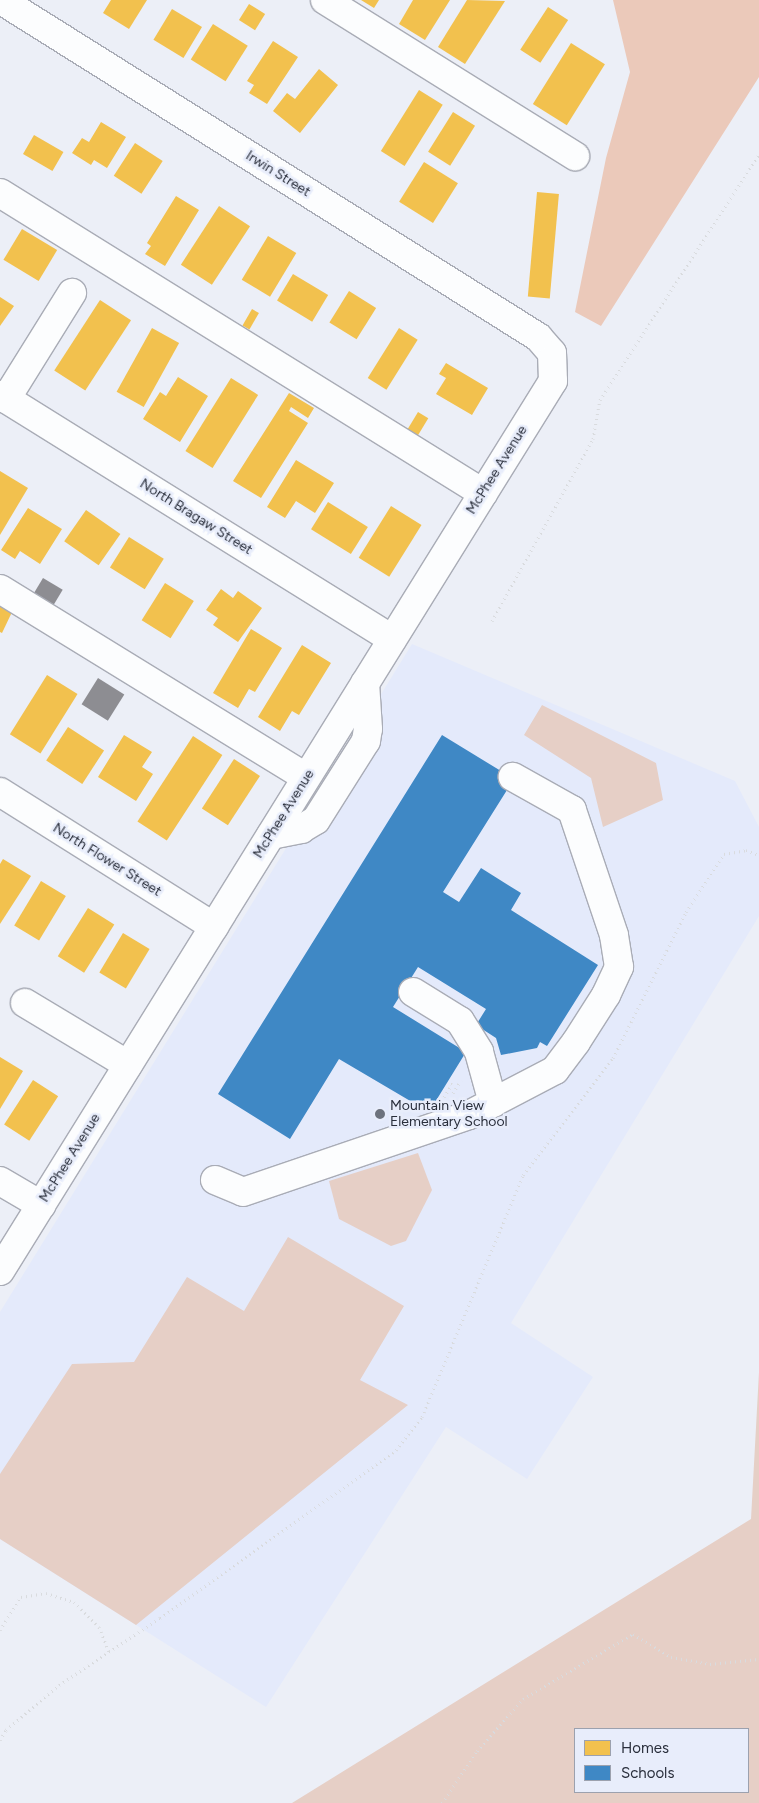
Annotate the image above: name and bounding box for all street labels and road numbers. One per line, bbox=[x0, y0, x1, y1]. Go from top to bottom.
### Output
street label: Irwin Street bbox=[243, 147, 313, 201]
street label: McPhee Avenue bbox=[463, 423, 531, 517]
street label: North Bragaw Street bbox=[137, 476, 255, 558]
street label: McPhee Avenue bbox=[250, 767, 318, 861]
street label: North Flower Street bbox=[50, 820, 164, 900]
street label: McPhee Avenue bbox=[36, 1111, 104, 1205]

